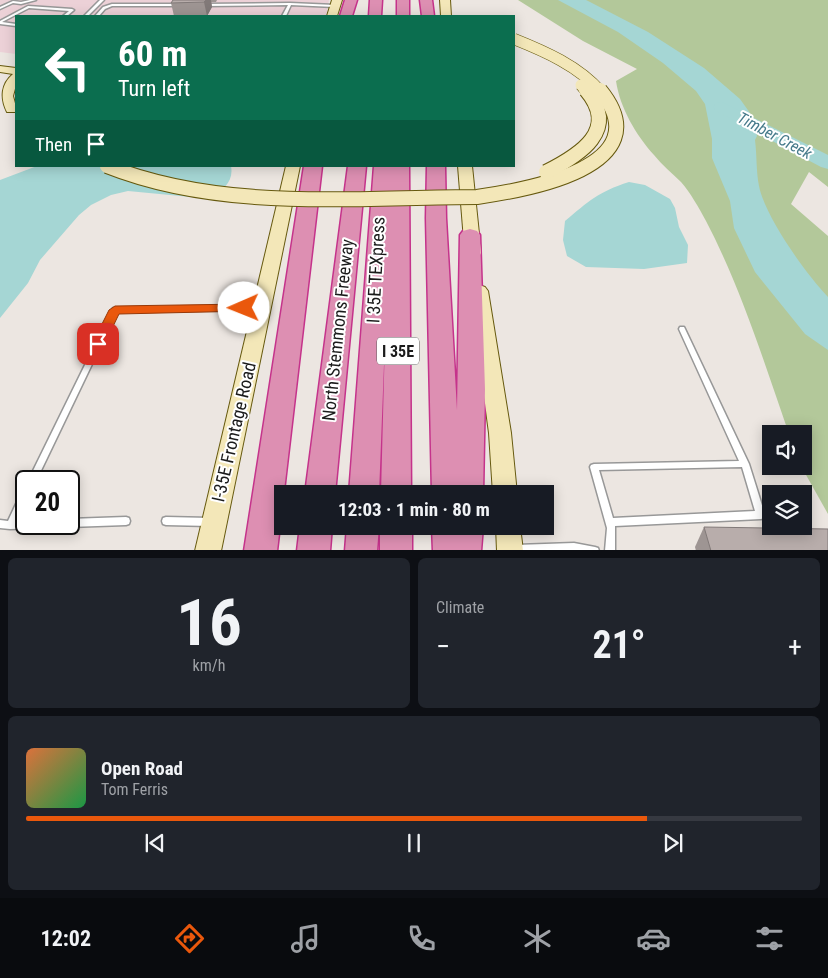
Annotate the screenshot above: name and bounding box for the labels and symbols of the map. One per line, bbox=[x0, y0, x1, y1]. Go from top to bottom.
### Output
water label: Timber Creek bbox=[734, 108, 816, 163]
street label: I 35E TEXpress bbox=[362, 216, 389, 324]
street label: North Stemmons Freeway bbox=[318, 237, 358, 422]
position arrow bbox=[217, 281, 269, 333]
pin bbox=[77, 323, 119, 365]
road number: I 35E bbox=[377, 338, 419, 364]
street label: I-35E Frontage Road bbox=[207, 360, 260, 504]
speed limit sign: 20 bbox=[15, 470, 80, 535]

